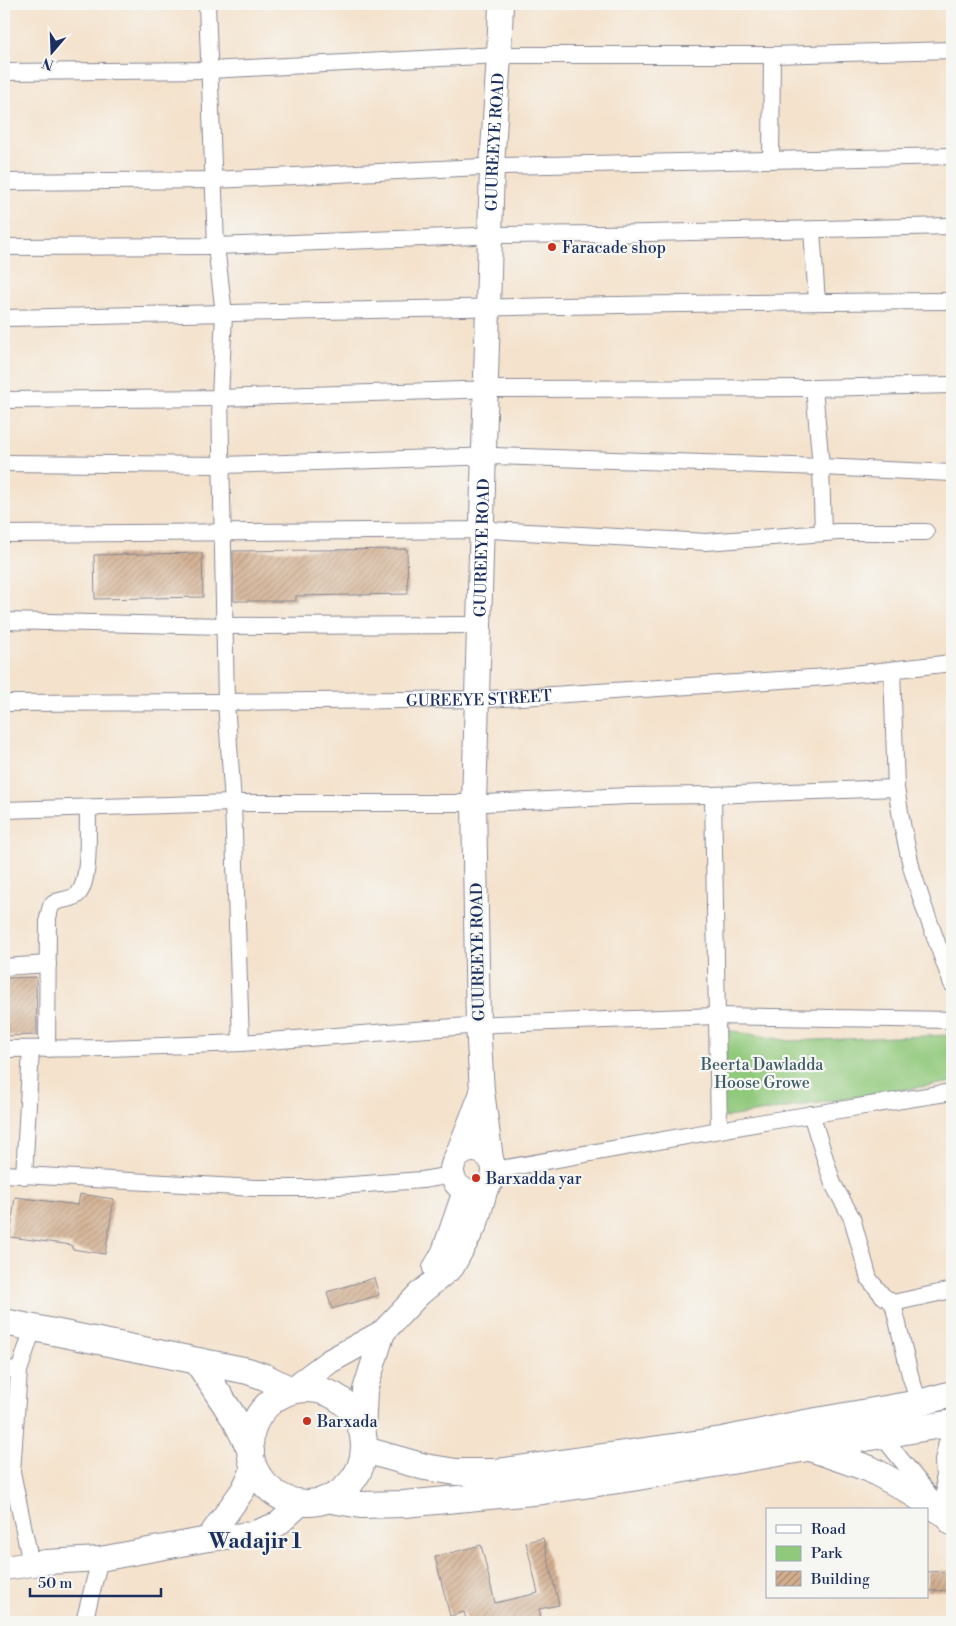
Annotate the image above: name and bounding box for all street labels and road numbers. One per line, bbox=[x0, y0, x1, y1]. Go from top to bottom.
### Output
street label: GUUREEYE ROAD bbox=[482, 72, 509, 212]
street label: GUUREEYE ROAD bbox=[470, 478, 494, 618]
street label: GUREEYE STREET bbox=[406, 686, 553, 711]
street label: GUUREEYE ROAD bbox=[467, 882, 489, 1022]

